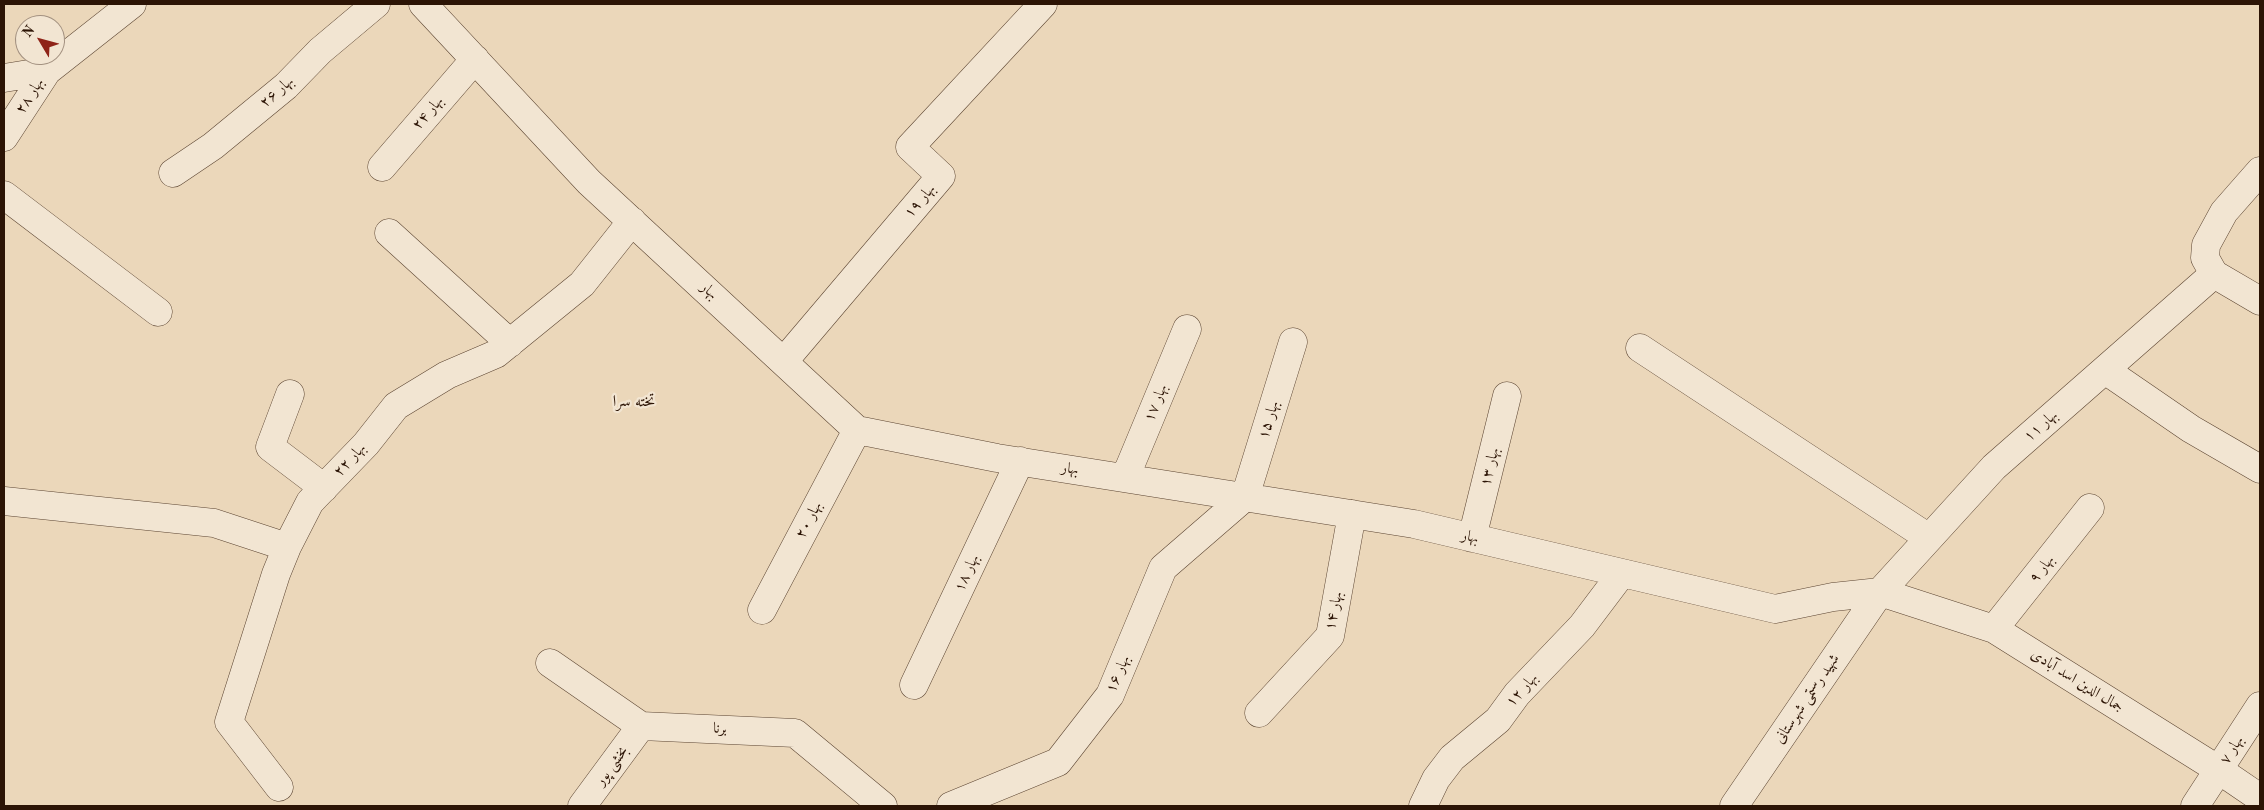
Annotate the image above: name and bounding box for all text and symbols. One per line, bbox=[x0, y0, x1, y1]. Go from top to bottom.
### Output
north arrow bbox=[15, 15, 65, 65]
text: N bbox=[20, 23, 38, 40]
street label: بهار ۲۶ bbox=[256, 72, 298, 112]
street label: بهار ۲۸ bbox=[12, 75, 48, 117]
street label: بهار ۲۴ bbox=[408, 92, 448, 134]
street label: بهار ۱۹ bbox=[900, 180, 940, 222]
street label: بهار bbox=[697, 278, 721, 304]
street label: بهار ۱۷ bbox=[1140, 381, 1172, 425]
district label: تخته سرا bbox=[613, 392, 655, 412]
street label: بهار ۱۵ bbox=[1255, 399, 1283, 441]
street label: بهار ۱۱ bbox=[2020, 406, 2062, 446]
street label: بهار ۲۲ bbox=[330, 440, 370, 480]
street label: بهار ۱۳ bbox=[1477, 446, 1503, 488]
street label: بهار bbox=[1060, 459, 1080, 479]
street label: بهار ۲۰ bbox=[792, 498, 826, 542]
street label: بهار bbox=[1460, 526, 1480, 548]
street label: بهار ۱۸ bbox=[951, 551, 983, 595]
street label: بهار ۹ bbox=[2026, 551, 2058, 587]
street label: بهار ۱۴ bbox=[1321, 590, 1347, 632]
street label: جمال الدین اسد آبادی bbox=[2027, 645, 2127, 717]
street label: شهید رستمی شهرستانی bbox=[1770, 651, 1844, 747]
street label: بهار ۱۶ bbox=[1102, 652, 1134, 696]
street label: بهار ۱۲ bbox=[1502, 669, 1542, 711]
street label: برنا bbox=[713, 720, 727, 738]
street label: بهار ۷ bbox=[2216, 732, 2248, 768]
street label: بخشی پور bbox=[592, 743, 632, 789]

